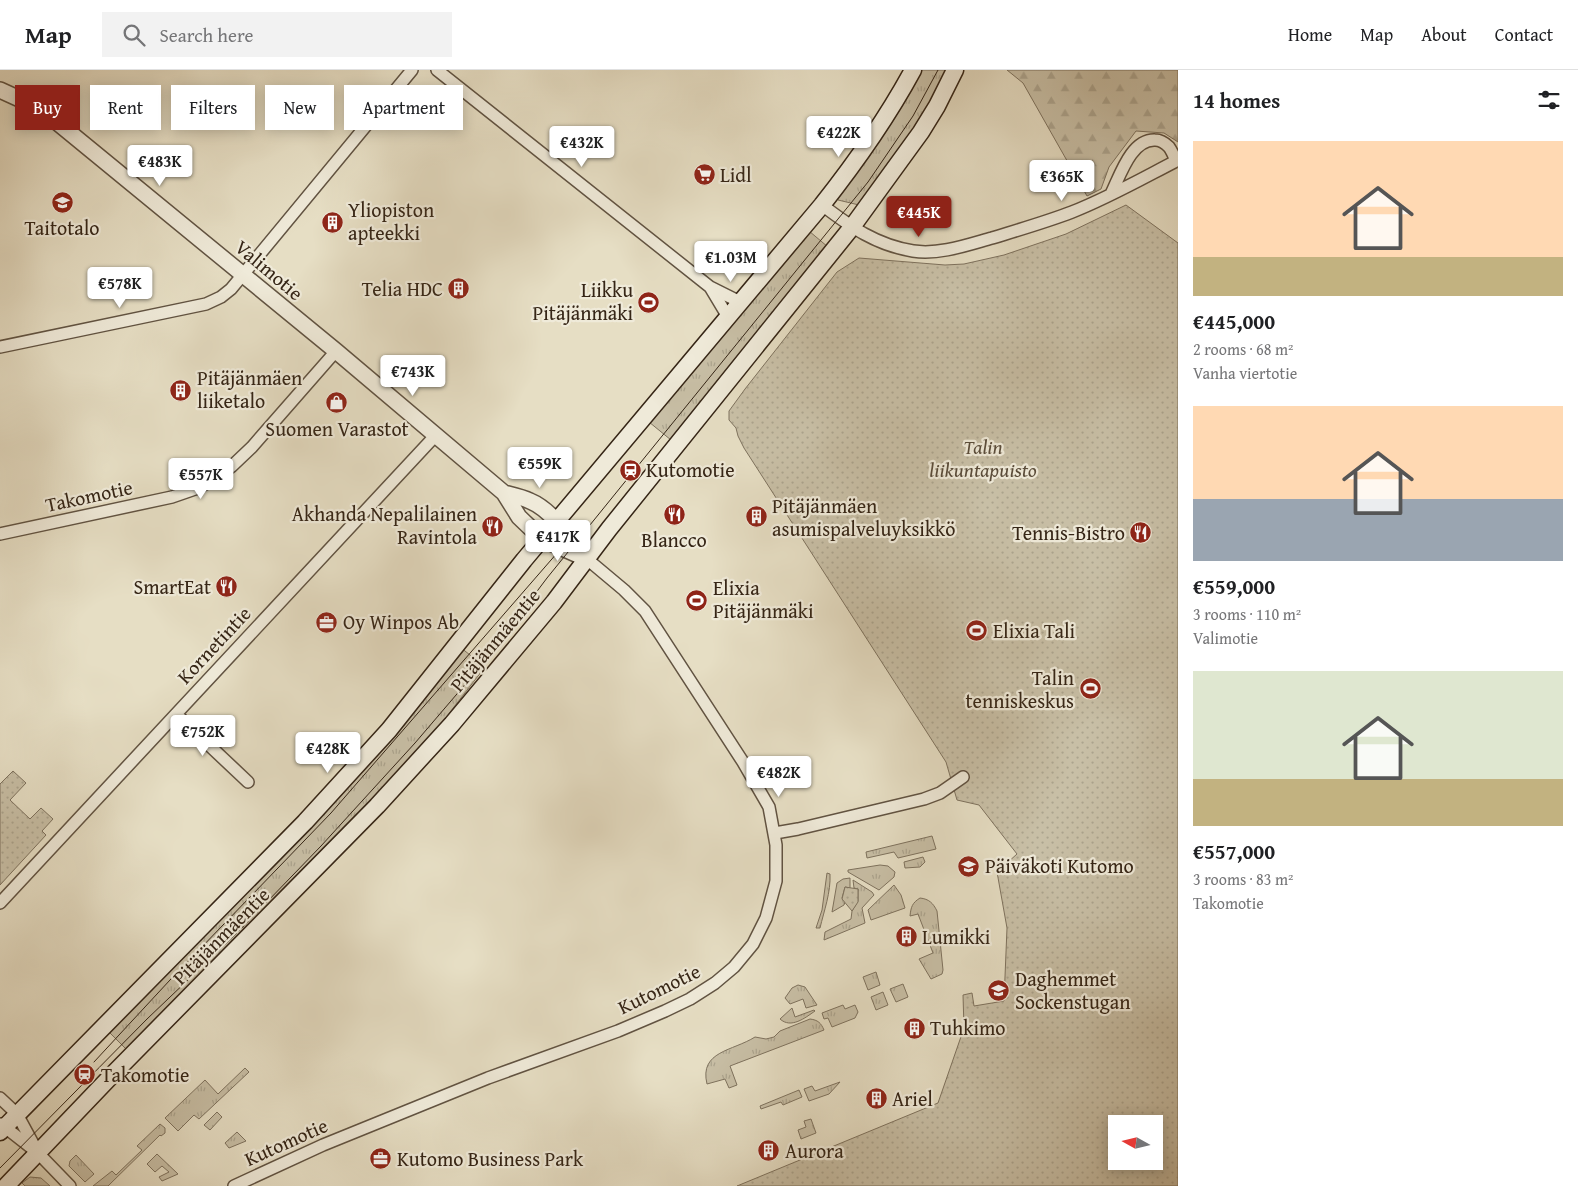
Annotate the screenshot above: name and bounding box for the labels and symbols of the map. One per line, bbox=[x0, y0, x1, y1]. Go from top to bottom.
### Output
pin: €422K bbox=[804, 116, 874, 158]
pin: €432K bbox=[547, 126, 617, 168]
pin: €483K bbox=[125, 144, 195, 187]
place label: Lidl bbox=[720, 160, 752, 189]
pin: €365K bbox=[1027, 160, 1097, 202]
supermarket icon: Lidl bbox=[692, 163, 716, 187]
school or university icon: Taitotalo bbox=[50, 190, 74, 214]
place label: Yliopiston apteekki bbox=[348, 195, 434, 247]
pin: €445K bbox=[884, 196, 954, 238]
building icon: Yliopiston apteekki bbox=[320, 210, 344, 234]
place label: Taitotalo bbox=[24, 213, 100, 242]
street label: Valimotie bbox=[229, 232, 310, 307]
pin: €1.03M bbox=[690, 240, 772, 283]
pin: €578K bbox=[85, 266, 155, 309]
place label: Telia HDC bbox=[362, 274, 443, 303]
place label: Liikku Pitäjänmäki bbox=[533, 275, 633, 327]
building icon: Telia HDC bbox=[447, 277, 471, 301]
sports icon: Liikku Pitäjänmäki bbox=[637, 290, 661, 314]
pin: €743K bbox=[378, 354, 448, 397]
place label: Pitäjänmäen liiketalo bbox=[197, 363, 302, 415]
building icon: Pitäjänmäen liiketalo bbox=[169, 378, 193, 402]
shop icon: Suomen Varastot bbox=[325, 391, 349, 415]
place label: Suomen Varastot bbox=[265, 414, 409, 443]
park label: Talin liikuntapuisto bbox=[929, 432, 1037, 484]
pin: €559K bbox=[505, 446, 575, 489]
place label: Kutomotie bbox=[646, 455, 735, 484]
pin: €557K bbox=[166, 458, 236, 500]
station icon: Kutomotie bbox=[618, 458, 642, 482]
street label: Takomotie bbox=[43, 472, 135, 519]
place label: Pitäjänmäen asumispalveluyksikkö bbox=[772, 491, 955, 543]
place label: Akhanda Nepalilainen Ravintola bbox=[292, 499, 478, 551]
restaurant icon: Blancco bbox=[662, 502, 686, 526]
building icon: Pitäjänmäen asumispalveluyksikkö bbox=[744, 505, 768, 529]
restaurant icon: Akhanda Nepalilainen Ravintola bbox=[481, 514, 505, 538]
place label: Tennis-Bistro bbox=[1012, 518, 1125, 547]
pin: €417K bbox=[523, 520, 593, 562]
restaurant icon: Tennis-Bistro bbox=[1129, 521, 1153, 545]
place label: Blancco bbox=[641, 525, 707, 554]
place label: SmartEat bbox=[134, 572, 211, 601]
place label: Elixia Pitäjänmäki bbox=[713, 573, 814, 625]
restaurant icon: SmartEat bbox=[215, 575, 239, 599]
street label: Pitäjänmäentie bbox=[443, 582, 547, 698]
sports icon: Elixia Pitäjänmäki bbox=[685, 588, 709, 612]
street label: Kornetintie bbox=[170, 599, 257, 690]
place label: Oy Winpos Ab bbox=[343, 607, 459, 636]
office icon: Oy Winpos Ab bbox=[315, 610, 339, 634]
place label: Elixia Tali bbox=[993, 616, 1076, 645]
sports icon: Elixia Tali bbox=[965, 619, 989, 643]
place label: Talin tenniskeskus bbox=[966, 663, 1074, 715]
sports icon: Talin tenniskeskus bbox=[1078, 677, 1102, 701]
pin: €752K bbox=[168, 714, 238, 757]
pin: €428K bbox=[293, 732, 363, 774]
pin: €482K bbox=[744, 756, 814, 798]
place label: Päiväkoti Kutomo bbox=[985, 851, 1134, 880]
school or university icon: Päiväkoti Kutomo bbox=[957, 854, 981, 878]
street label: Pitäjänmäentie bbox=[165, 880, 276, 991]
place label: Lumikki bbox=[922, 922, 991, 951]
building icon: Lumikki bbox=[894, 925, 918, 949]
street label: Kutomotie bbox=[613, 956, 705, 1021]
place label: Daghemmet Sockenstugan bbox=[1015, 964, 1130, 1016]
school or university icon: Daghemmet Sockenstugan bbox=[987, 979, 1011, 1003]
place label: Tuhkimo bbox=[930, 1013, 1006, 1042]
building icon: Tuhkimo bbox=[902, 1016, 926, 1040]
place label: Takomotie bbox=[101, 1060, 189, 1089]
station icon: Takomotie bbox=[73, 1063, 97, 1087]
place label: Ariel bbox=[892, 1084, 933, 1113]
building icon: Ariel bbox=[864, 1087, 888, 1111]
street label: Kutomotie bbox=[239, 1110, 332, 1173]
north arrow bbox=[1108, 1115, 1162, 1170]
place label: Aurora bbox=[785, 1136, 844, 1165]
building icon: Aurora bbox=[757, 1139, 781, 1163]
place label: Kutomo Business Park bbox=[397, 1144, 584, 1173]
office icon: Kutomo Business Park bbox=[369, 1147, 393, 1171]

